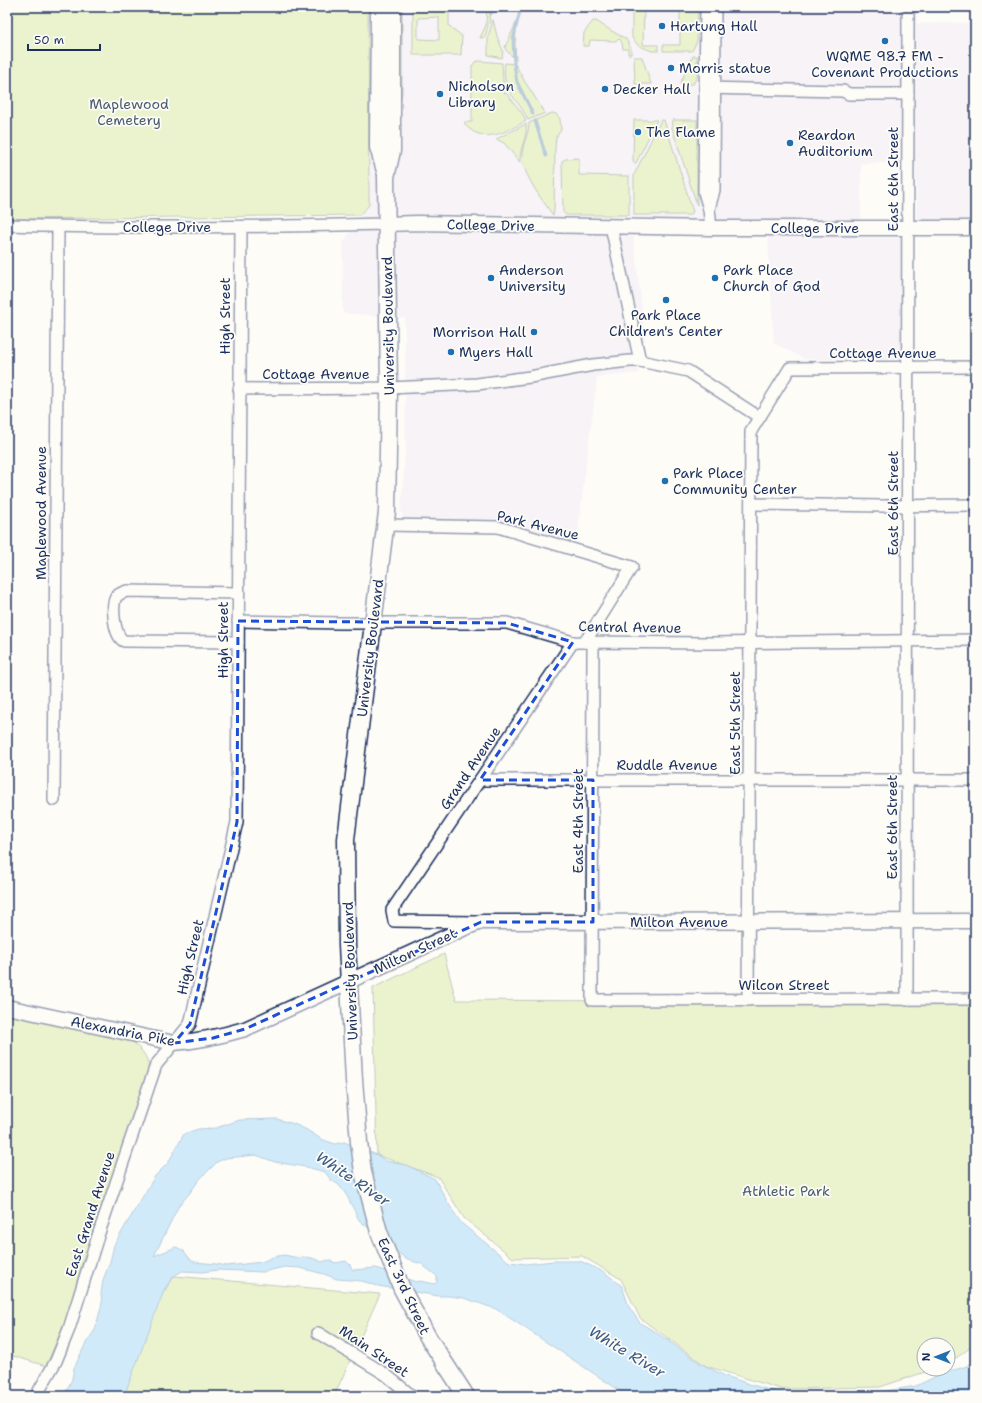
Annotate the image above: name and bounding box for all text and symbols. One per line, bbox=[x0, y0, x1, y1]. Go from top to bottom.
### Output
place label: Hartung Hall bbox=[670, 17, 758, 35]
marker: Hartung Hall bbox=[657, 21, 667, 31]
scale bar bbox=[28, 26, 100, 52]
text: 50 m bbox=[34, 32, 64, 48]
marker: WQME 98.7 FM - Covenant Productions bbox=[880, 36, 890, 46]
place label: WQME 98.7 FM - Covenant Productions bbox=[811, 47, 959, 81]
place label: Morris statue bbox=[679, 59, 771, 77]
marker: Morris statue bbox=[666, 63, 676, 73]
place label: Nicholson Library bbox=[448, 77, 515, 111]
place label: Decker Hall bbox=[613, 80, 691, 98]
marker: Decker Hall bbox=[600, 84, 610, 94]
marker: Nicholson Library bbox=[435, 89, 445, 99]
park label: Maplewood Cemetery bbox=[89, 95, 169, 129]
place label: The Flame bbox=[646, 123, 716, 141]
place label: Reardon Auditorium bbox=[798, 126, 873, 160]
marker: The Flame bbox=[633, 127, 643, 137]
street label: East 6th Street bbox=[884, 127, 902, 231]
marker: Reardon Auditorium bbox=[785, 138, 795, 148]
street label: College Drive bbox=[447, 215, 535, 235]
street label: College Drive bbox=[123, 218, 211, 236]
street label: College Drive bbox=[771, 219, 859, 237]
street label: University Boulevard bbox=[378, 256, 398, 396]
place label: Anderson University bbox=[499, 261, 566, 295]
place label: Park Place Church of God bbox=[723, 261, 820, 295]
marker: Anderson University bbox=[486, 273, 496, 283]
marker: Park Place Church of God bbox=[710, 273, 720, 283]
street label: High Street bbox=[216, 277, 234, 355]
marker: Park Place Children's Center bbox=[661, 295, 671, 305]
place label: Park Place Children's Center bbox=[609, 306, 723, 340]
place label: Morrison Hall bbox=[433, 323, 527, 341]
marker: Morrison Hall bbox=[529, 327, 539, 337]
place label: Myers Hall bbox=[459, 343, 534, 361]
street label: Cottage Avenue bbox=[829, 344, 937, 362]
marker: Myers Hall bbox=[446, 347, 456, 357]
street label: Cottage Avenue bbox=[262, 365, 370, 383]
street label: Maplewood Avenue bbox=[32, 446, 50, 580]
street label: East 6th Street bbox=[884, 451, 902, 555]
place label: Park Place Community Center bbox=[673, 464, 798, 498]
marker: Park Place Community Center bbox=[660, 476, 670, 486]
street label: Park Avenue bbox=[495, 506, 581, 544]
street label: University Boulevard bbox=[353, 578, 387, 718]
street label: High Street bbox=[214, 601, 232, 679]
street label: Central Avenue bbox=[578, 617, 682, 637]
street label: East 5th Street bbox=[726, 671, 744, 775]
street label: Grand Avenue bbox=[436, 723, 504, 813]
street label: Ruddle Avenue bbox=[616, 756, 718, 774]
street label: East 4th Street bbox=[569, 768, 587, 874]
street label: East 6th Street bbox=[883, 775, 901, 879]
street label: University Boulevard bbox=[339, 901, 361, 1041]
street label: Milton Avenue bbox=[630, 913, 728, 931]
street label: High Street bbox=[173, 917, 207, 997]
street label: Milton Street bbox=[370, 924, 460, 978]
street label: Wilcon Street bbox=[738, 976, 830, 994]
street label: Alexandria Pike bbox=[69, 1012, 177, 1050]
water label: White River bbox=[312, 1147, 395, 1212]
street label: East Grand Avenue bbox=[61, 1149, 119, 1279]
park label: Athletic Park bbox=[742, 1182, 830, 1200]
street label: East 3rd Street bbox=[374, 1235, 434, 1337]
street label: Main Street bbox=[336, 1321, 412, 1381]
water label: White River bbox=[585, 1321, 670, 1383]
north arrow bbox=[916, 1337, 956, 1377]
text: N bbox=[919, 1352, 934, 1361]

